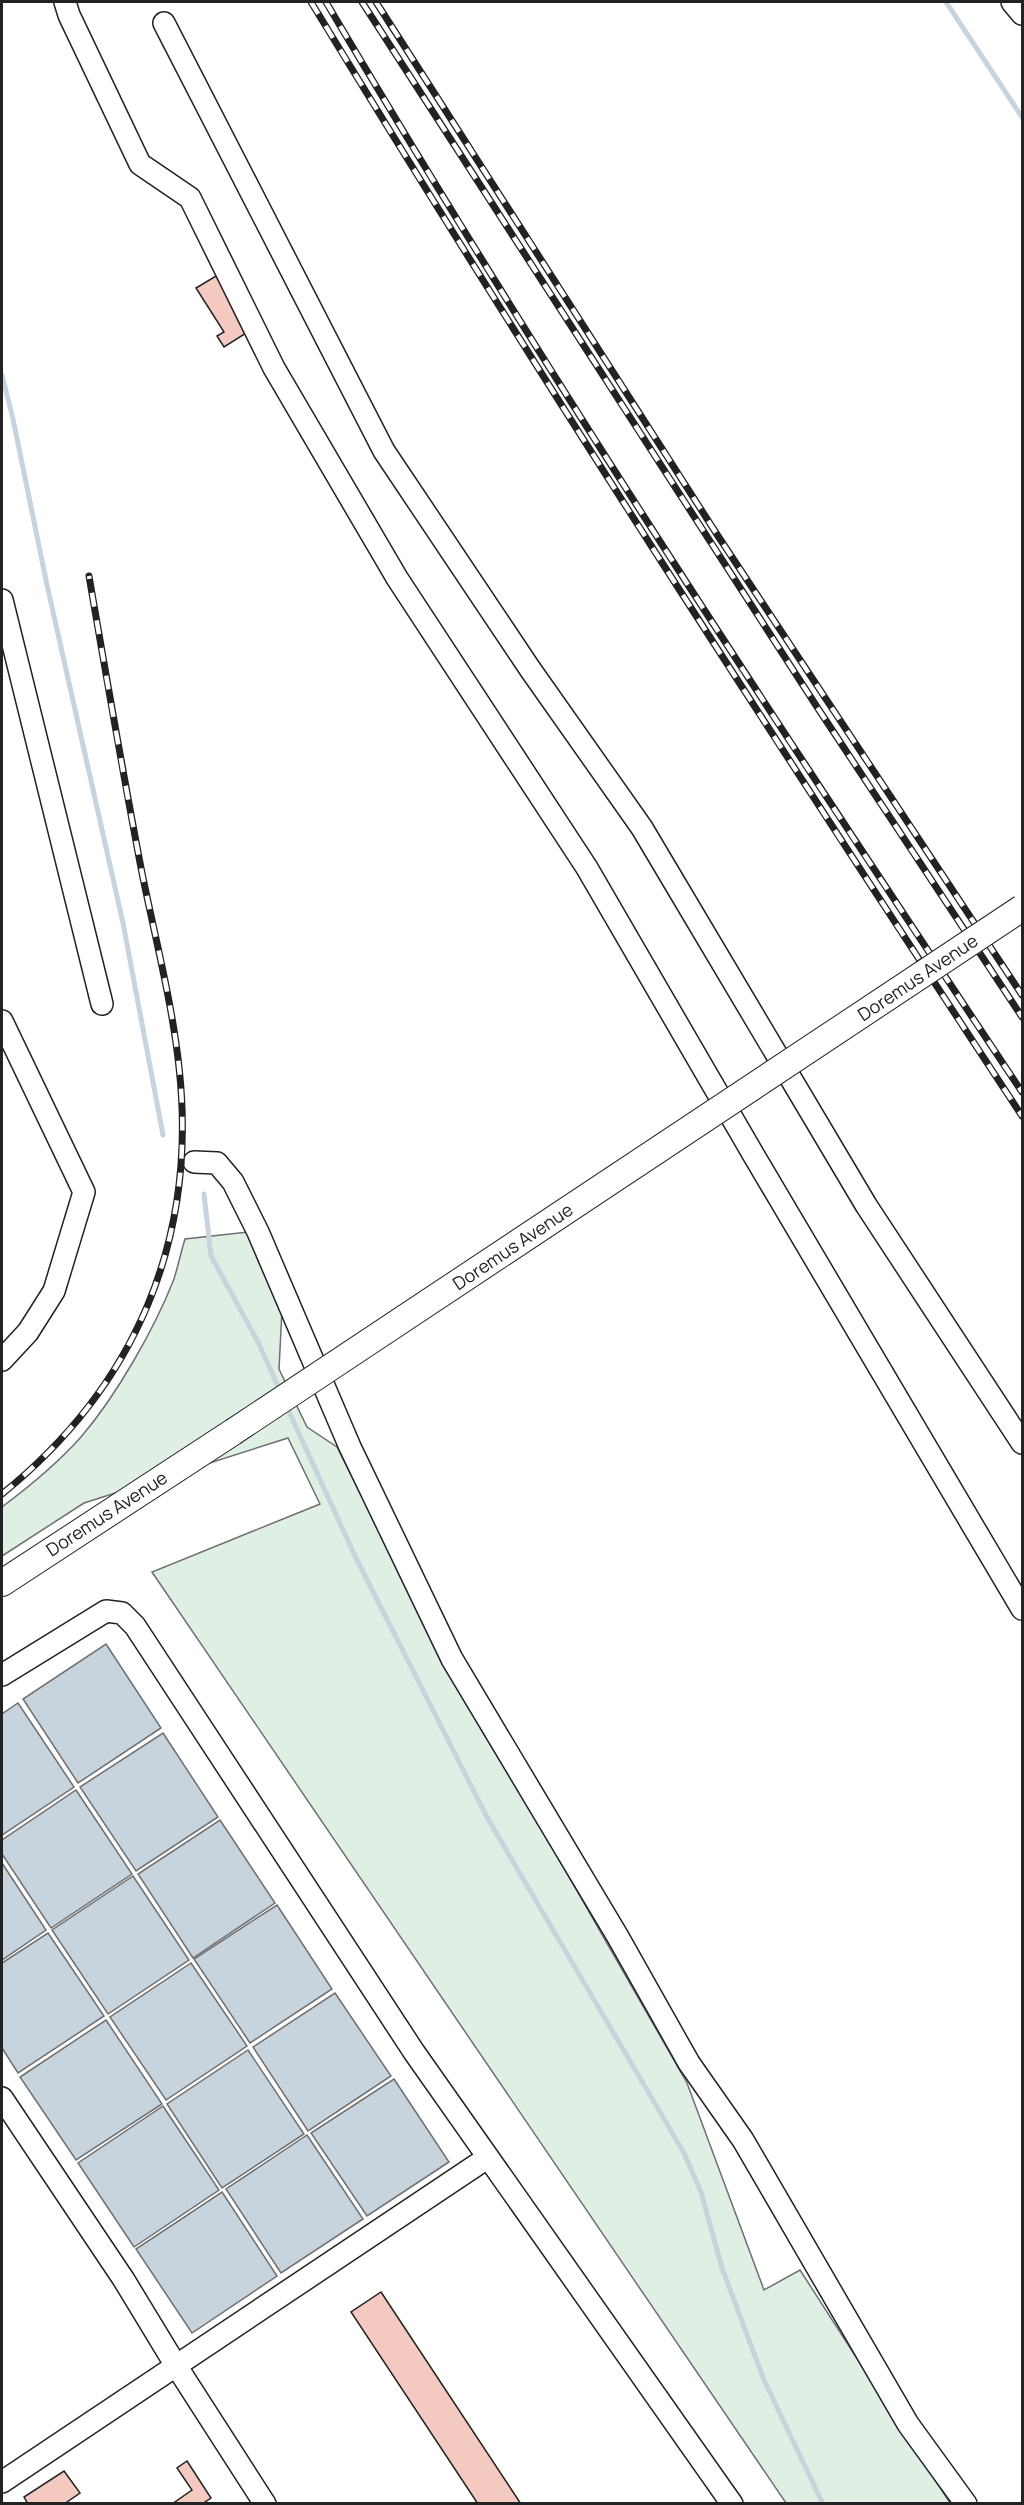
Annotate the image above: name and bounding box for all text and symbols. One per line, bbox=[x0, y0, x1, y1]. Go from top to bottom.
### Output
street label: Doremus Avenue bbox=[853, 928, 982, 1026]
street label: Doremus Avenue bbox=[448, 1197, 577, 1295]
street label: Doremus Avenue bbox=[41, 1465, 172, 1561]

